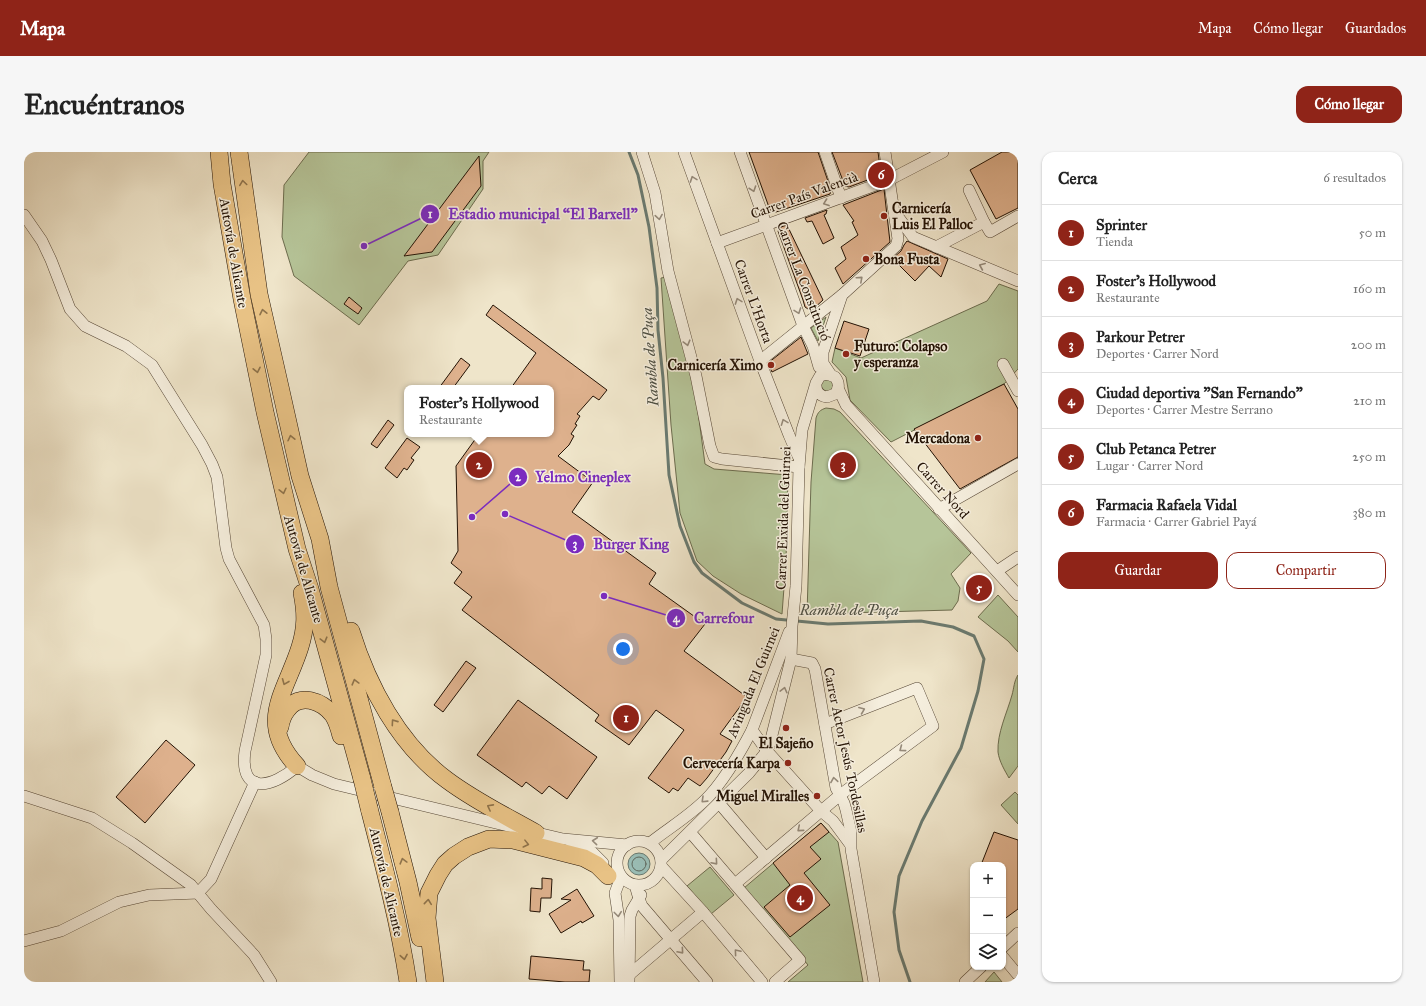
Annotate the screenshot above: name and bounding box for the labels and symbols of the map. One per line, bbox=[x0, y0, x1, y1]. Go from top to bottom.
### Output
pin: 6 bbox=[868, 160, 894, 190]
street label: Carrer País Valencià bbox=[748, 168, 860, 223]
one-way arrow bbox=[690, 175, 698, 182]
one-way arrow bbox=[239, 180, 248, 186]
one-way arrow bbox=[749, 185, 757, 192]
street label: Autovía de Alicante bbox=[215, 196, 252, 310]
one-way arrow bbox=[822, 199, 829, 207]
callout: Estadio municipal “El Barxell” bbox=[420, 200, 645, 227]
place label: Carnicería Luis El Palloc bbox=[892, 200, 973, 233]
text: Estadio municipal “El Barxell” bbox=[448, 205, 638, 224]
text: 1 bbox=[428, 207, 433, 221]
marker: Carnicería Luis El Palloc bbox=[879, 211, 889, 221]
one-way arrow bbox=[654, 214, 663, 220]
street label: Carrer La Constitució bbox=[773, 219, 834, 343]
place label: Bona Fusta bbox=[874, 251, 940, 268]
marker: Bona Fusta bbox=[861, 254, 871, 264]
street label: Carrer L'Horta bbox=[731, 257, 777, 345]
one-way arrow bbox=[979, 263, 986, 271]
one-way arrow bbox=[855, 277, 862, 284]
one-way arrow bbox=[734, 297, 743, 304]
water label: Rambla de Puça bbox=[638, 307, 663, 408]
one-way arrow bbox=[793, 307, 801, 314]
one-way arrow bbox=[260, 308, 268, 315]
place label: Futuro: Colapso y esperanza bbox=[853, 338, 947, 372]
one-way arrow bbox=[682, 340, 691, 347]
marker: Futuro: Colapso y esperanza bbox=[841, 349, 851, 359]
place label: Carnicería Ximo bbox=[668, 357, 763, 374]
marker: Carnicería Ximo bbox=[766, 360, 776, 370]
one-way arrow bbox=[252, 367, 260, 373]
one-way arrow bbox=[781, 419, 789, 427]
place label: Mercadona bbox=[905, 430, 971, 447]
marker: Mercadona bbox=[973, 433, 983, 443]
one-way arrow bbox=[288, 435, 296, 442]
street label: Carrer Eixida del Guirnei bbox=[773, 446, 795, 590]
pin: 2 bbox=[466, 450, 492, 480]
pin: 3 bbox=[830, 450, 856, 480]
street label: Carrer Nord bbox=[913, 458, 973, 522]
callout: Yelmo Cineplex bbox=[508, 463, 639, 490]
text: Yelmo Cineplex bbox=[534, 468, 631, 487]
text: 2 bbox=[515, 470, 522, 484]
one-way arrow bbox=[279, 488, 287, 494]
street label: Autovía de Alicante bbox=[280, 512, 327, 625]
callout: Burger King bbox=[565, 530, 677, 557]
text: Burger King bbox=[593, 535, 670, 554]
text: 3 bbox=[573, 537, 578, 552]
pin: 5 bbox=[966, 573, 992, 603]
water label: Rambla de Puça bbox=[798, 601, 899, 619]
callout: Carrefour bbox=[666, 605, 762, 632]
text: Carrefour bbox=[694, 609, 754, 627]
text: 4 bbox=[673, 611, 681, 626]
street label: Avinguda El Guirnei bbox=[723, 624, 784, 741]
one-way arrow bbox=[319, 636, 328, 643]
your location bbox=[613, 639, 633, 659]
street label: Carrer Actor Jesús Tordesillas bbox=[819, 666, 871, 835]
one-way arrow bbox=[282, 678, 290, 685]
one-way arrow bbox=[351, 678, 359, 685]
one-way arrow bbox=[779, 686, 787, 693]
pin: 1 bbox=[613, 703, 639, 733]
one-way arrow bbox=[858, 706, 865, 714]
one-way arrow bbox=[391, 719, 399, 726]
marker: El Sajeño bbox=[781, 723, 791, 733]
place label: El Sajeño bbox=[759, 735, 813, 753]
one-way arrow bbox=[899, 744, 906, 751]
place label: Cervecería Karpa bbox=[683, 755, 781, 773]
marker: Cervecería Karpa bbox=[783, 758, 793, 768]
one-way arrow bbox=[831, 777, 839, 783]
place label: Miguel Miralles bbox=[716, 788, 809, 806]
marker: Miguel Miralles bbox=[812, 791, 822, 801]
one-way arrow bbox=[701, 795, 709, 803]
one-way arrow bbox=[487, 805, 494, 812]
street label: Autovía de Alicante bbox=[365, 825, 407, 938]
one-way arrow bbox=[797, 825, 804, 832]
one-way arrow bbox=[592, 837, 598, 846]
one-way arrow bbox=[523, 839, 529, 847]
one-way arrow bbox=[711, 857, 718, 865]
one-way arrow bbox=[399, 858, 408, 865]
pin: 4 bbox=[787, 883, 813, 913]
one-way arrow bbox=[424, 899, 433, 905]
one-way arrow bbox=[613, 911, 622, 917]
one-way arrow bbox=[676, 947, 683, 954]
one-way arrow bbox=[734, 950, 741, 957]
one-way arrow bbox=[399, 953, 408, 960]

